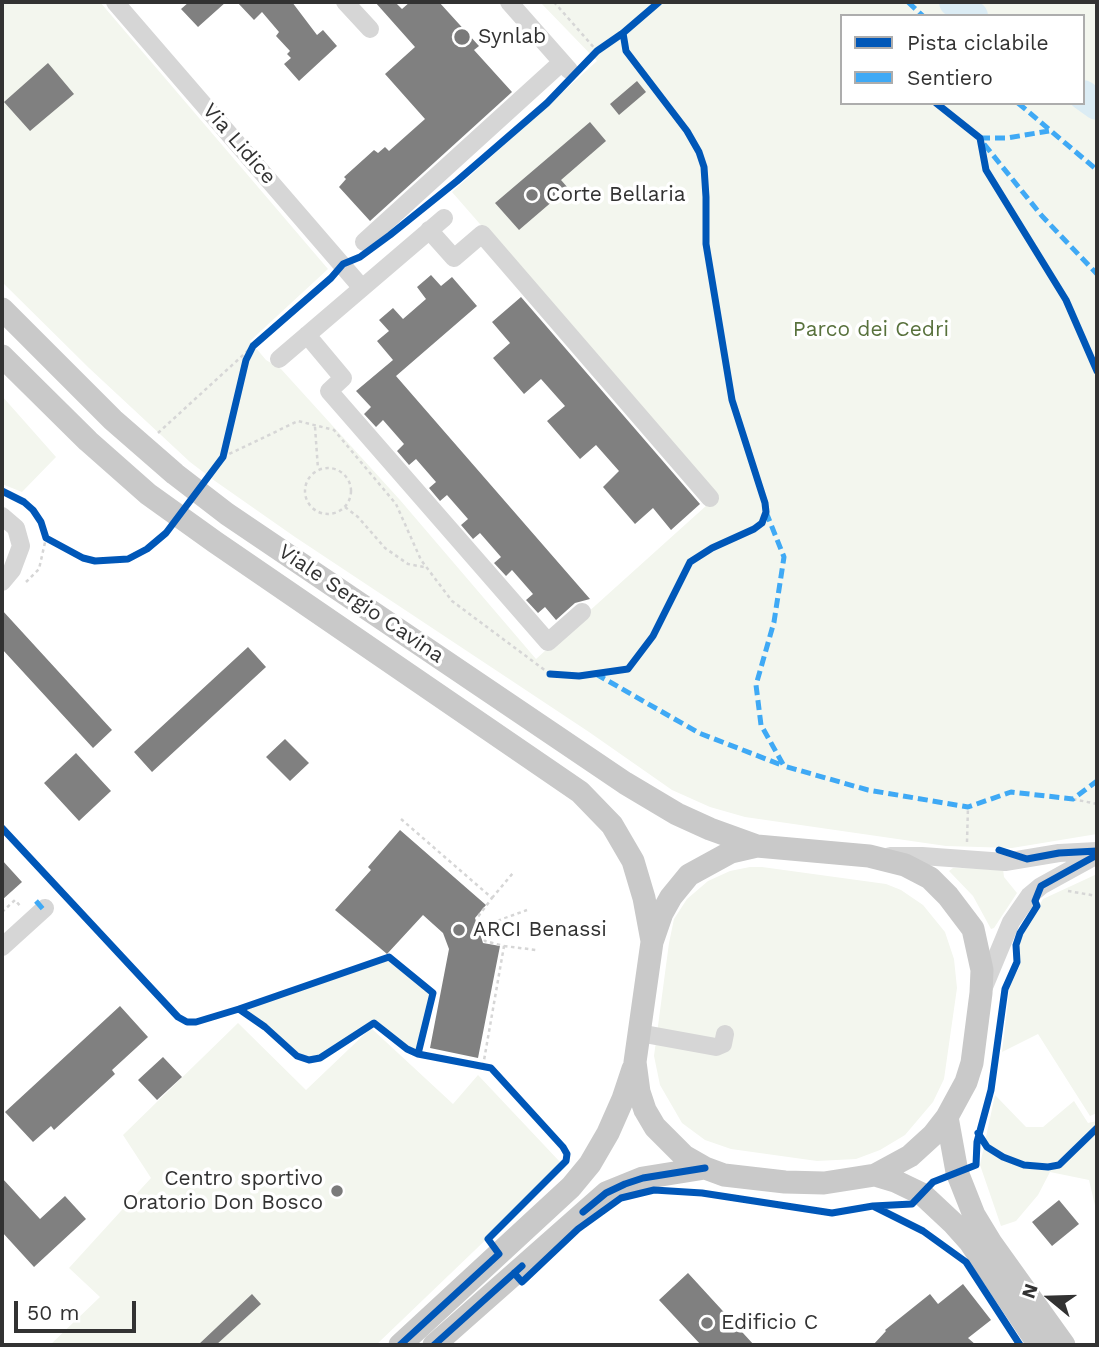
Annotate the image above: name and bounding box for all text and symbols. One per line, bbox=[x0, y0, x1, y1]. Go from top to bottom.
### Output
legend bbox=[840, 14, 1085, 105]
place label: Synlab bbox=[478, 24, 546, 50]
marker: Synlab bbox=[452, 27, 472, 47]
text: Pista ciclabile bbox=[907, 30, 1049, 55]
text: Sentiero bbox=[907, 65, 993, 90]
street label: Via Lidice bbox=[197, 98, 281, 190]
place label: Corte Bellaria bbox=[546, 182, 686, 208]
marker: Corte Bellaria bbox=[524, 187, 540, 203]
park label: Parco dei Cedri bbox=[793, 317, 949, 343]
street label: Viale Sergio Cavina bbox=[273, 539, 449, 669]
place label: ARCI Benassi bbox=[473, 917, 607, 943]
marker: ARCI Benassi bbox=[451, 922, 467, 938]
place label: Centro sportivo Oratorio Don Bosco bbox=[123, 1166, 323, 1216]
marker: Centro sportivo Oratorio Don Bosco bbox=[329, 1183, 345, 1199]
north arrow bbox=[1015, 1263, 1085, 1333]
text: N bbox=[1017, 1281, 1043, 1301]
scale bar bbox=[18, 1288, 140, 1332]
text: 50 m bbox=[27, 1300, 79, 1325]
place label: Edificio C bbox=[721, 1310, 818, 1336]
marker: Edificio C bbox=[699, 1315, 715, 1331]

